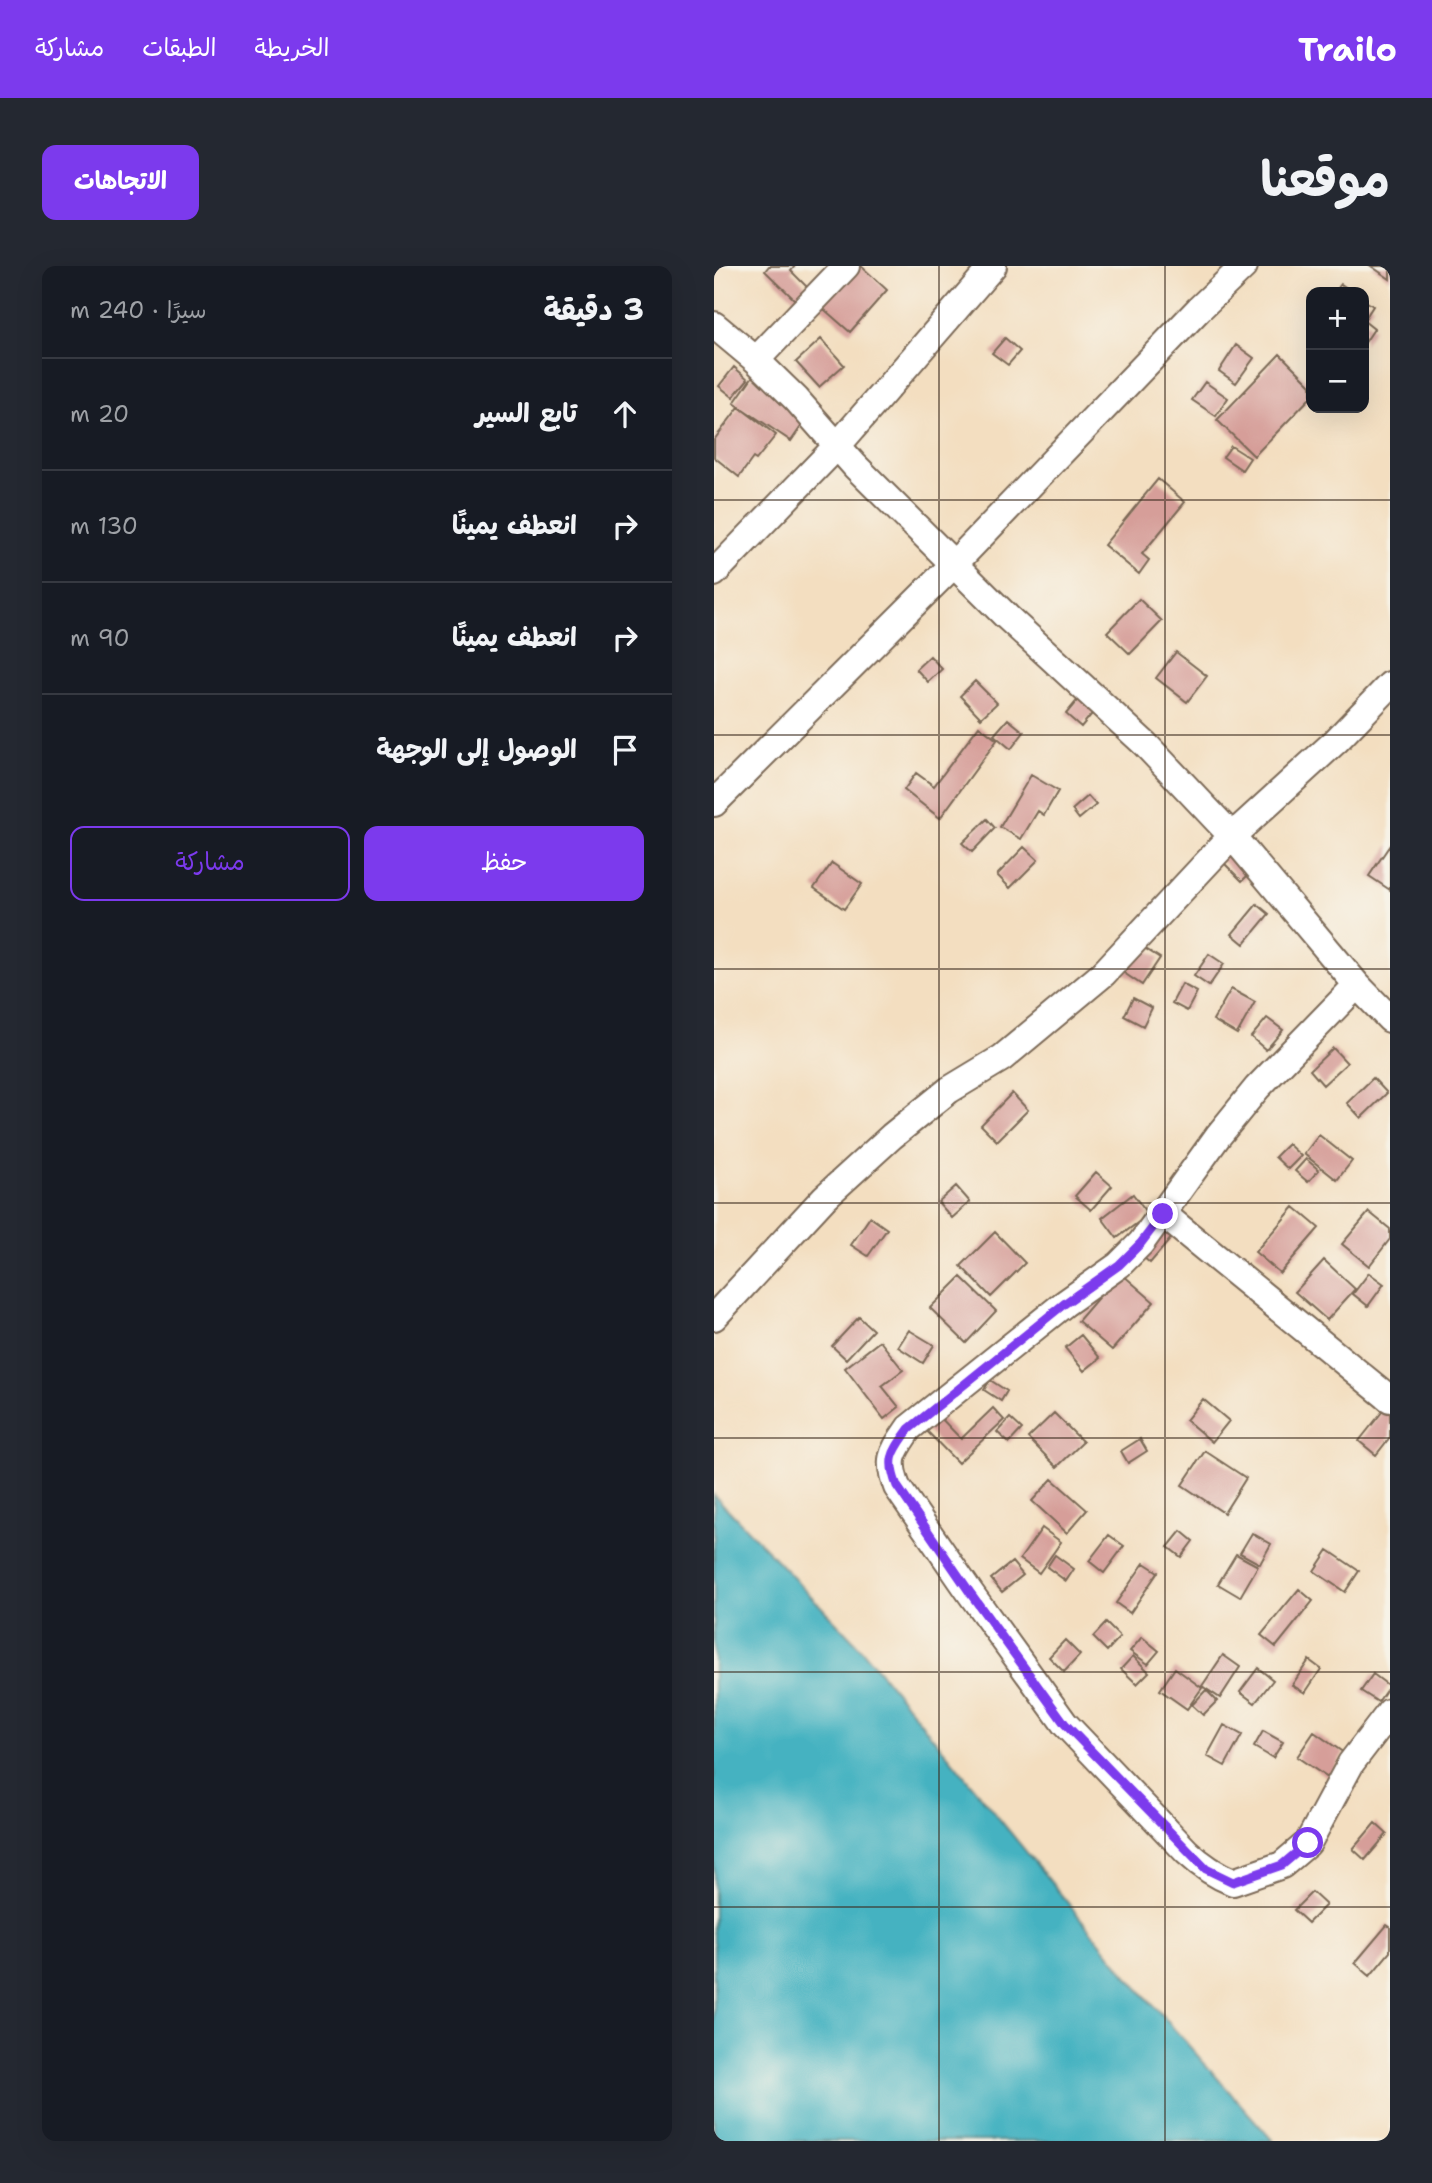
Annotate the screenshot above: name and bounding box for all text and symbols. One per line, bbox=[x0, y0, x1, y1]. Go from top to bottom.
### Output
text: Trailo bbox=[1298, 27, 1397, 72]
text: مشاركة bbox=[35, 32, 104, 64]
text: الطبقات bbox=[142, 32, 217, 64]
text: الخريطة bbox=[255, 32, 329, 64]
button: الاتجاهات bbox=[42, 145, 199, 220]
text: موقعنا bbox=[1260, 146, 1390, 212]
map controls bbox=[1306, 287, 1369, 413]
button: + bbox=[1306, 287, 1369, 350]
text: 3 دقيقة bbox=[543, 289, 644, 330]
text: سيرًا · 240 m bbox=[70, 295, 206, 325]
button: − bbox=[1306, 350, 1369, 413]
text: تابع السير bbox=[475, 395, 577, 430]
icon: ahead bbox=[606, 395, 644, 433]
text: 20 m bbox=[70, 399, 129, 429]
text: انعطف يمينًا bbox=[452, 507, 577, 542]
icon: right bbox=[606, 507, 644, 545]
text: 130 m bbox=[70, 511, 138, 541]
text: انعطف يمينًا bbox=[452, 619, 577, 654]
icon: right bbox=[606, 619, 644, 657]
text: 90 m bbox=[70, 623, 130, 653]
text: الوصول إلى الوجهة bbox=[376, 731, 577, 766]
icon: arrive bbox=[606, 731, 644, 769]
button: مشاركة bbox=[70, 826, 350, 901]
button: حفظ bbox=[364, 826, 644, 901]
route end bbox=[1147, 1198, 1178, 1229]
route start bbox=[1292, 1827, 1323, 1858]

